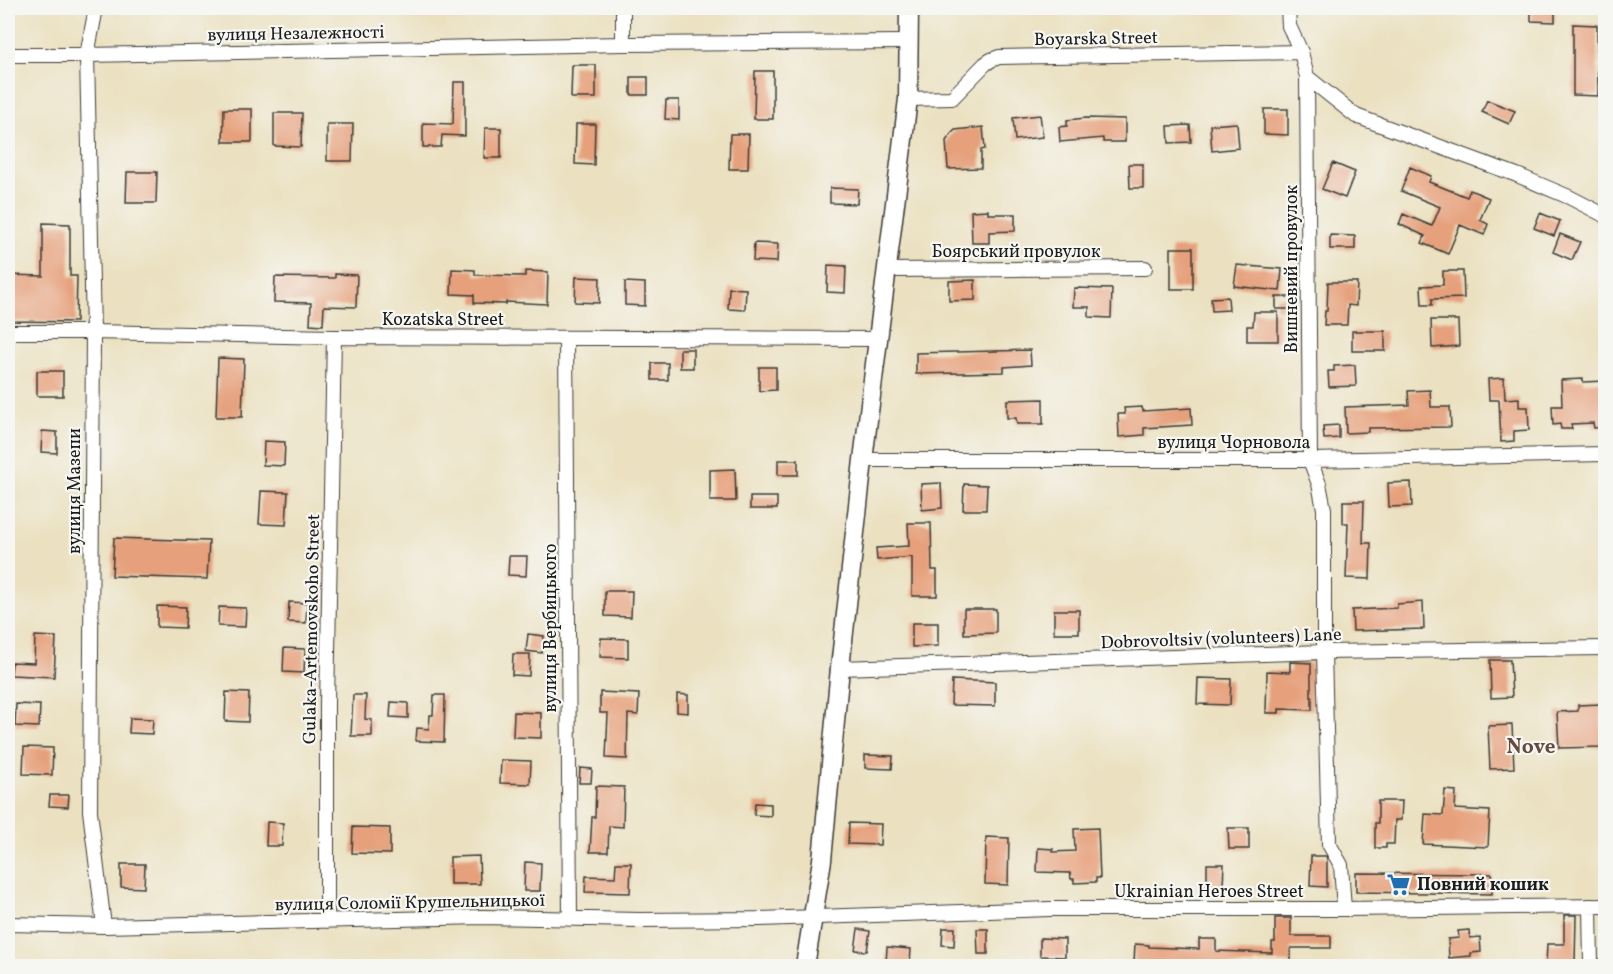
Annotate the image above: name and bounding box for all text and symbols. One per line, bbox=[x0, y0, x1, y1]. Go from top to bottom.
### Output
street label: вулиця Незалежності bbox=[207, 20, 385, 49]
street label: Boyarska Street bbox=[1034, 26, 1158, 53]
street label: Вишневий провулок bbox=[1280, 184, 1305, 353]
street label: Боярський провулок bbox=[931, 240, 1101, 265]
street label: Kozatska Street bbox=[382, 308, 504, 333]
street label: вулиця Мазепи bbox=[63, 428, 88, 554]
street label: вулиця Чорновола bbox=[1157, 431, 1311, 456]
street label: Gulaka-Artemovskoho Street bbox=[298, 514, 327, 744]
street label: вулиця Вербицького bbox=[539, 543, 564, 713]
street label: Dobrovoltsiv (volunteers) Lane bbox=[1100, 623, 1342, 656]
district label: Nove bbox=[1506, 733, 1556, 762]
supermarket icon: Повний кошик bbox=[1386, 871, 1412, 897]
place label: Повний кошик bbox=[1417, 873, 1549, 898]
street label: Ukrainian Heroes Street bbox=[1114, 880, 1304, 905]
street label: вулиця Соломії Крушельницької bbox=[275, 889, 546, 918]

